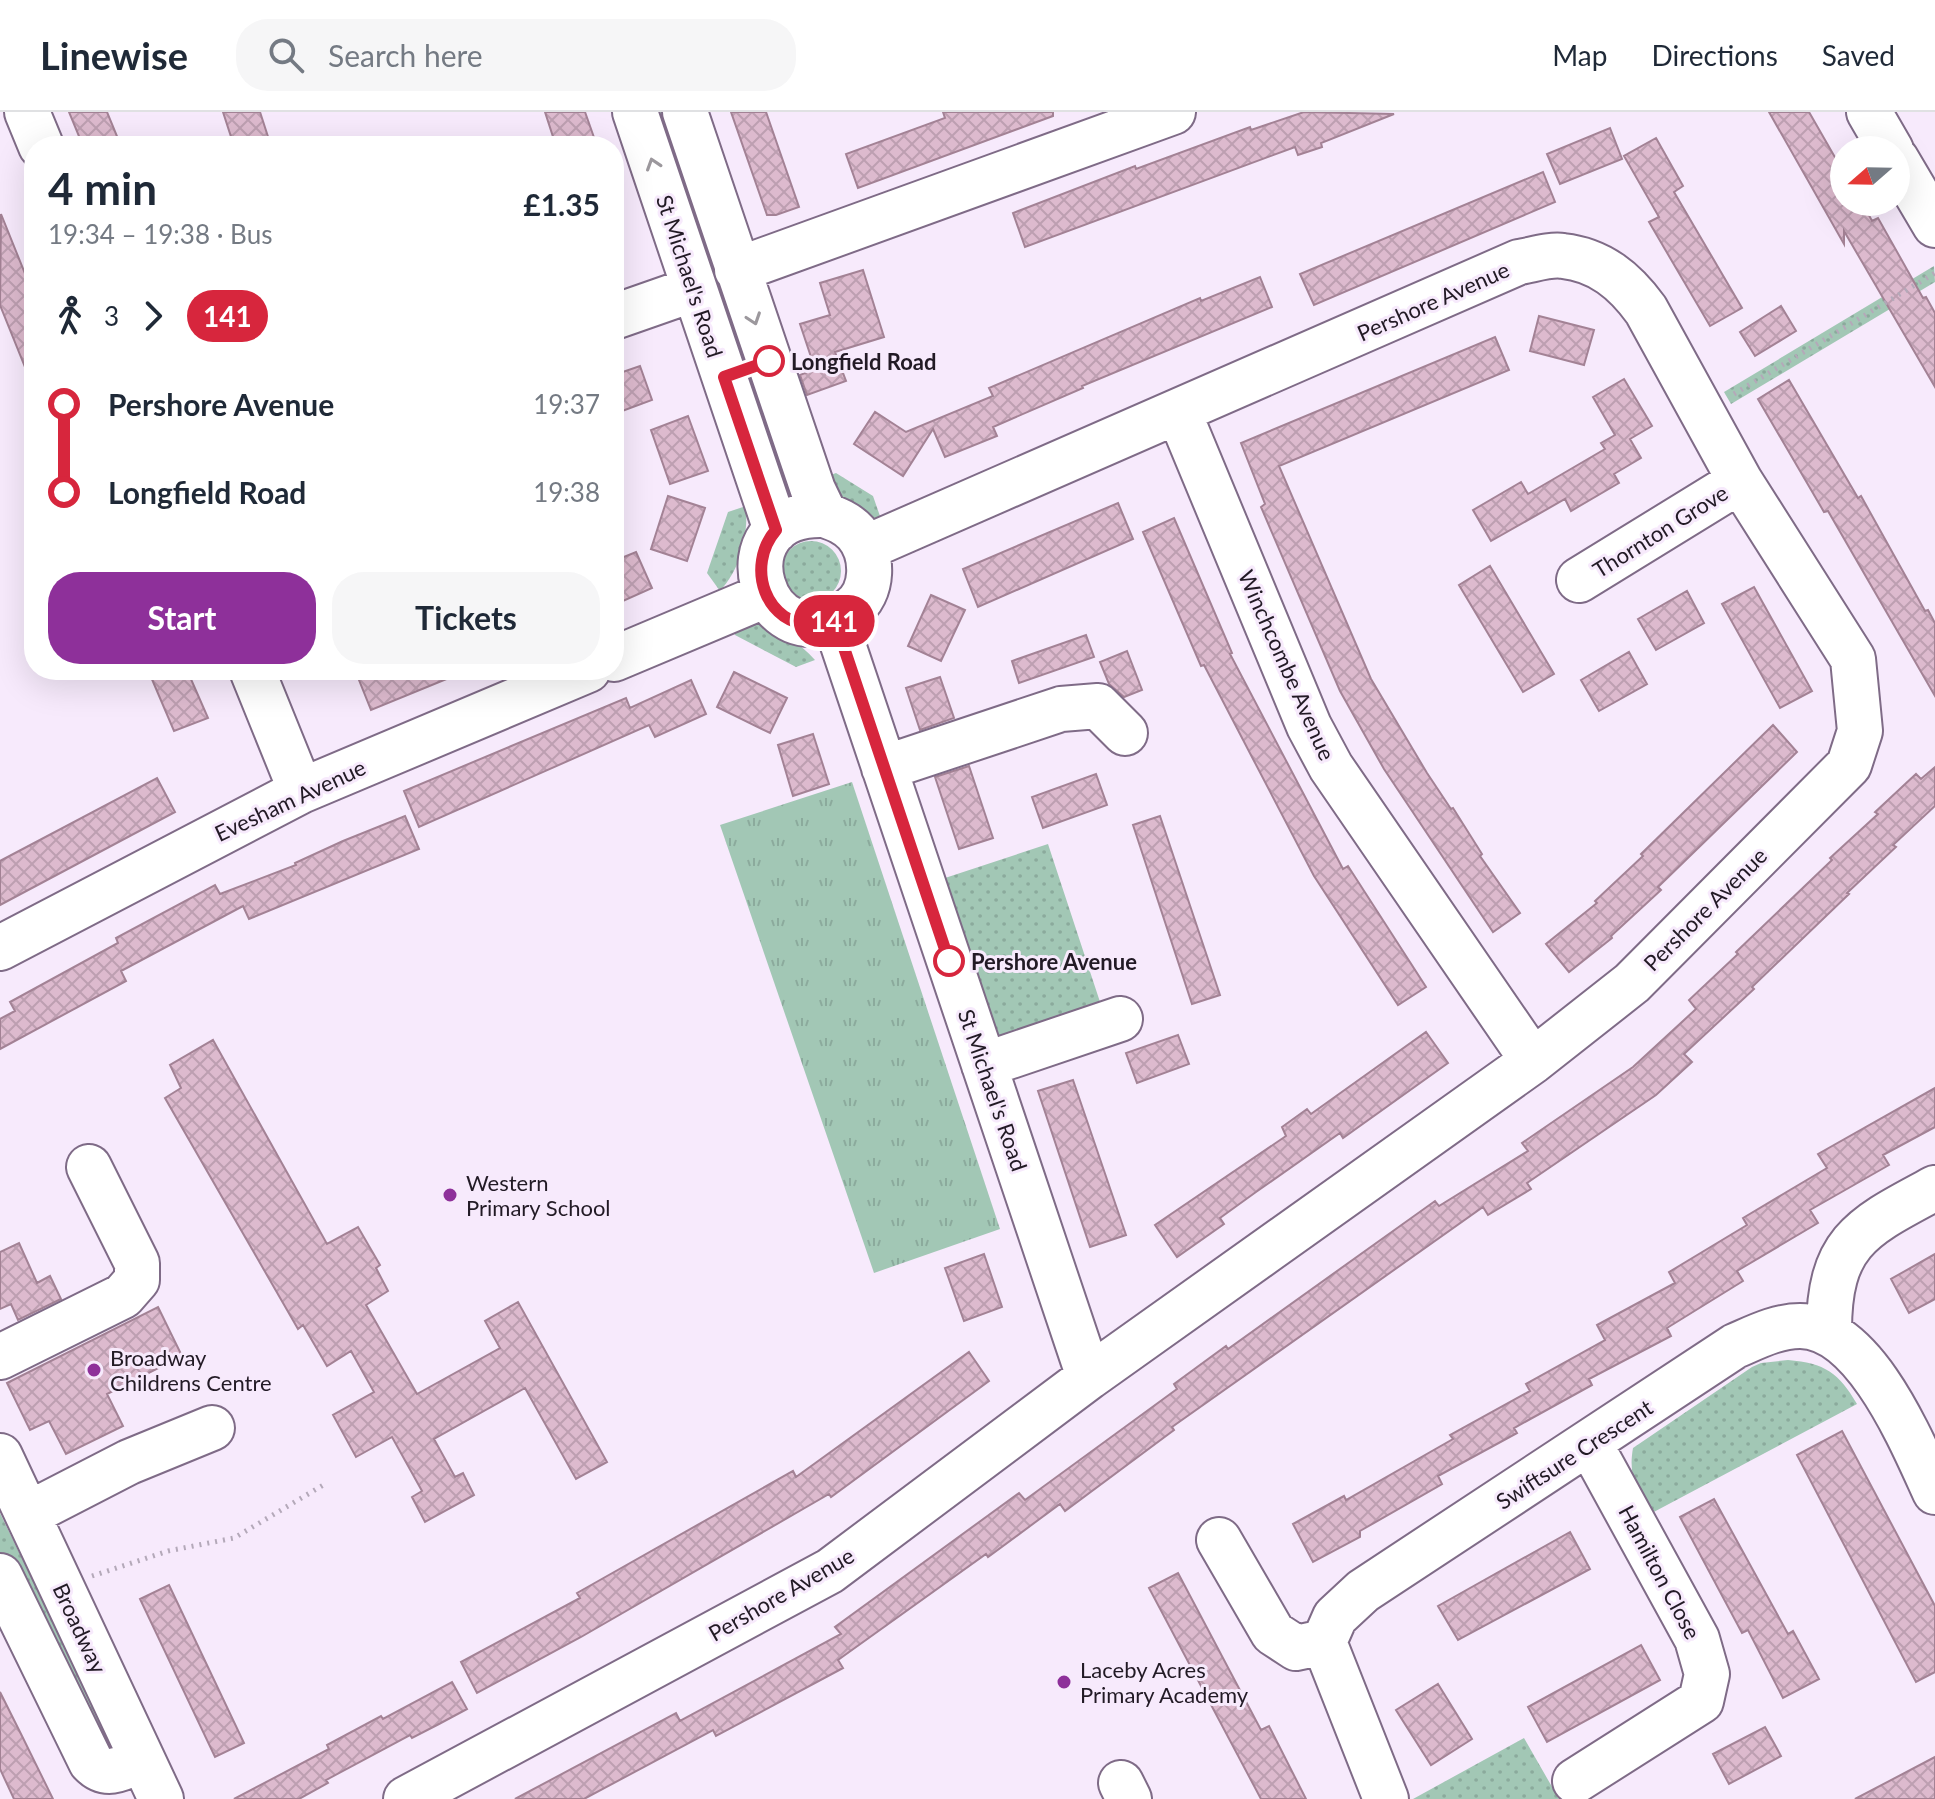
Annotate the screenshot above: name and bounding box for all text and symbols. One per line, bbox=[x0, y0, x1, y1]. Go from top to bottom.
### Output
search box bbox=[236, 19, 796, 91]
text: Linewise bbox=[40, 32, 188, 78]
icon: search bbox=[264, 33, 308, 77]
text: Search here bbox=[328, 37, 483, 73]
text: Map bbox=[1552, 38, 1607, 72]
text: Directions bbox=[1651, 38, 1778, 72]
text: Saved bbox=[1822, 38, 1895, 72]
north arrow bbox=[1830, 136, 1910, 216]
map controls bbox=[1830, 136, 1910, 216]
one-way arrow bbox=[646, 158, 662, 172]
text: 4 min bbox=[48, 162, 157, 214]
text: £1.35 bbox=[523, 186, 600, 222]
street label: St Michael's Road bbox=[651, 191, 729, 361]
text: 19:34 – 19:38 · Bus bbox=[48, 218, 272, 250]
street label: Pershore Avenue bbox=[1353, 255, 1513, 347]
icon: walk bbox=[48, 294, 92, 338]
icon: forward bbox=[131, 294, 175, 338]
text: 141 bbox=[203, 299, 252, 333]
text: 3 bbox=[104, 300, 119, 332]
one-way arrow bbox=[744, 311, 761, 325]
marker: Longfield Road bbox=[754, 346, 784, 376]
place label: Longfield Road bbox=[791, 348, 936, 375]
text: Pershore Avenue bbox=[108, 386, 334, 422]
text: 19:37 bbox=[533, 388, 600, 420]
text: Longfield Road bbox=[108, 474, 306, 510]
text: 19:38 bbox=[533, 476, 600, 508]
street label: Thornton Grove bbox=[1587, 479, 1733, 583]
street label: Winchcombe Avenue bbox=[1233, 566, 1341, 764]
button: Start bbox=[48, 572, 316, 664]
button: Tickets bbox=[332, 572, 600, 664]
line badge: 141 bbox=[788, 595, 880, 647]
text: 141 bbox=[810, 604, 858, 638]
street label: Evesham Avenue bbox=[210, 753, 370, 847]
street label: Pershore Avenue bbox=[1638, 842, 1772, 976]
marker: Pershore Avenue bbox=[934, 946, 964, 976]
place label: Pershore Avenue bbox=[971, 948, 1137, 975]
street label: St Michael's Road bbox=[953, 1006, 1033, 1174]
place label: Western Primary School bbox=[466, 1169, 611, 1221]
marker: Western Primary School bbox=[441, 1186, 459, 1204]
place label: Broadway Childrens Centre bbox=[110, 1344, 272, 1396]
marker: Broadway Childrens Centre bbox=[85, 1361, 103, 1379]
street label: Swiftsure Crescent bbox=[1491, 1393, 1657, 1515]
street label: Hamilton Close bbox=[1613, 1500, 1707, 1644]
street label: Pershore Avenue bbox=[704, 1541, 858, 1647]
street label: Broadway bbox=[47, 1579, 113, 1678]
place label: Laceby Acres Primary Academy bbox=[1080, 1656, 1249, 1708]
marker: Laceby Acres Primary Academy bbox=[1055, 1673, 1073, 1691]

